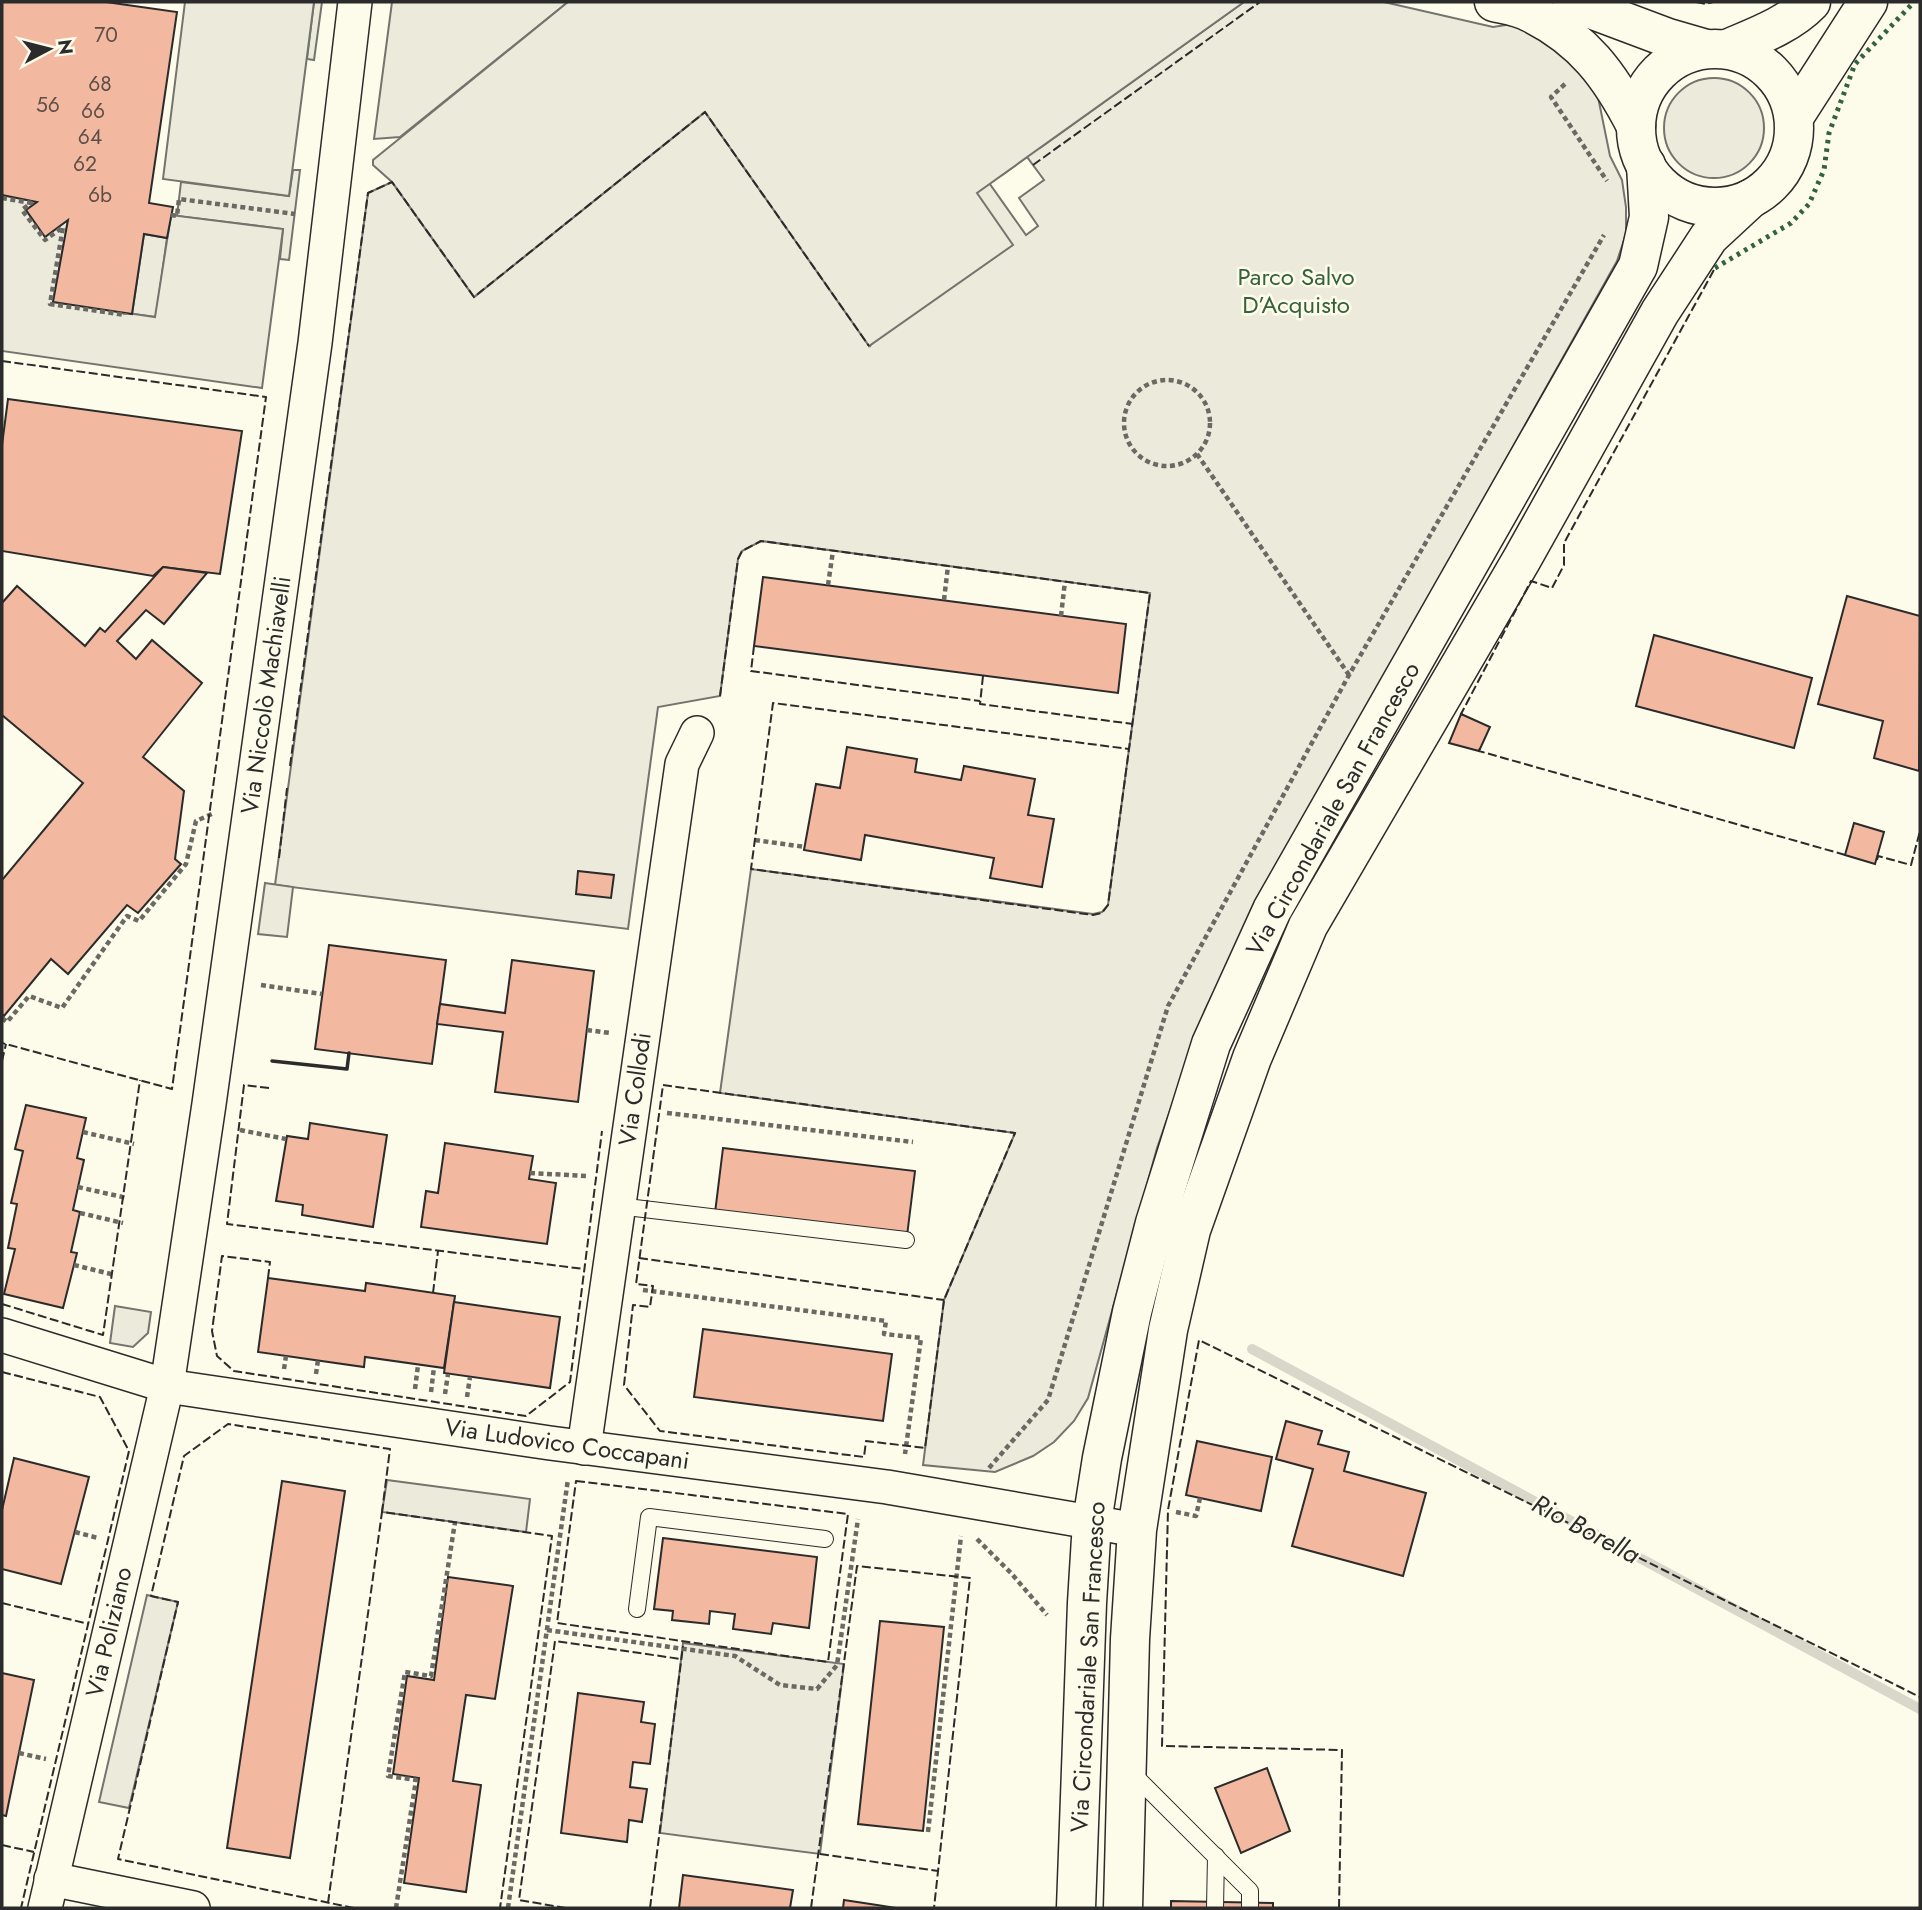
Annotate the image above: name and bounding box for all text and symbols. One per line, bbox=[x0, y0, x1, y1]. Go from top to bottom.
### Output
north arrow bbox=[14, 14, 84, 84]
house number: 70 bbox=[94, 20, 118, 50]
text: N bbox=[51, 38, 80, 56]
house number: 68 bbox=[88, 69, 112, 99]
house number: 56 bbox=[36, 90, 60, 120]
house number: 66 bbox=[81, 96, 105, 126]
house number: 64 bbox=[78, 122, 102, 152]
house number: 62 bbox=[73, 149, 97, 179]
house number: 6b bbox=[88, 180, 112, 210]
park label: Parco Salvo D’Acquisto bbox=[1237, 259, 1355, 322]
street label: Via Niccolò Machiavelli bbox=[231, 574, 300, 816]
street label: Via Circondariale San Francesco bbox=[1237, 655, 1428, 962]
street label: Via Collodi bbox=[609, 1030, 660, 1148]
street label: Via Ludovico Coccapani bbox=[442, 1409, 692, 1478]
water label: Rio Borella bbox=[1525, 1485, 1647, 1574]
street label: Via Circondariale San Francesco bbox=[1061, 1501, 1114, 1833]
street label: Via Poliziano bbox=[77, 1563, 140, 1700]

